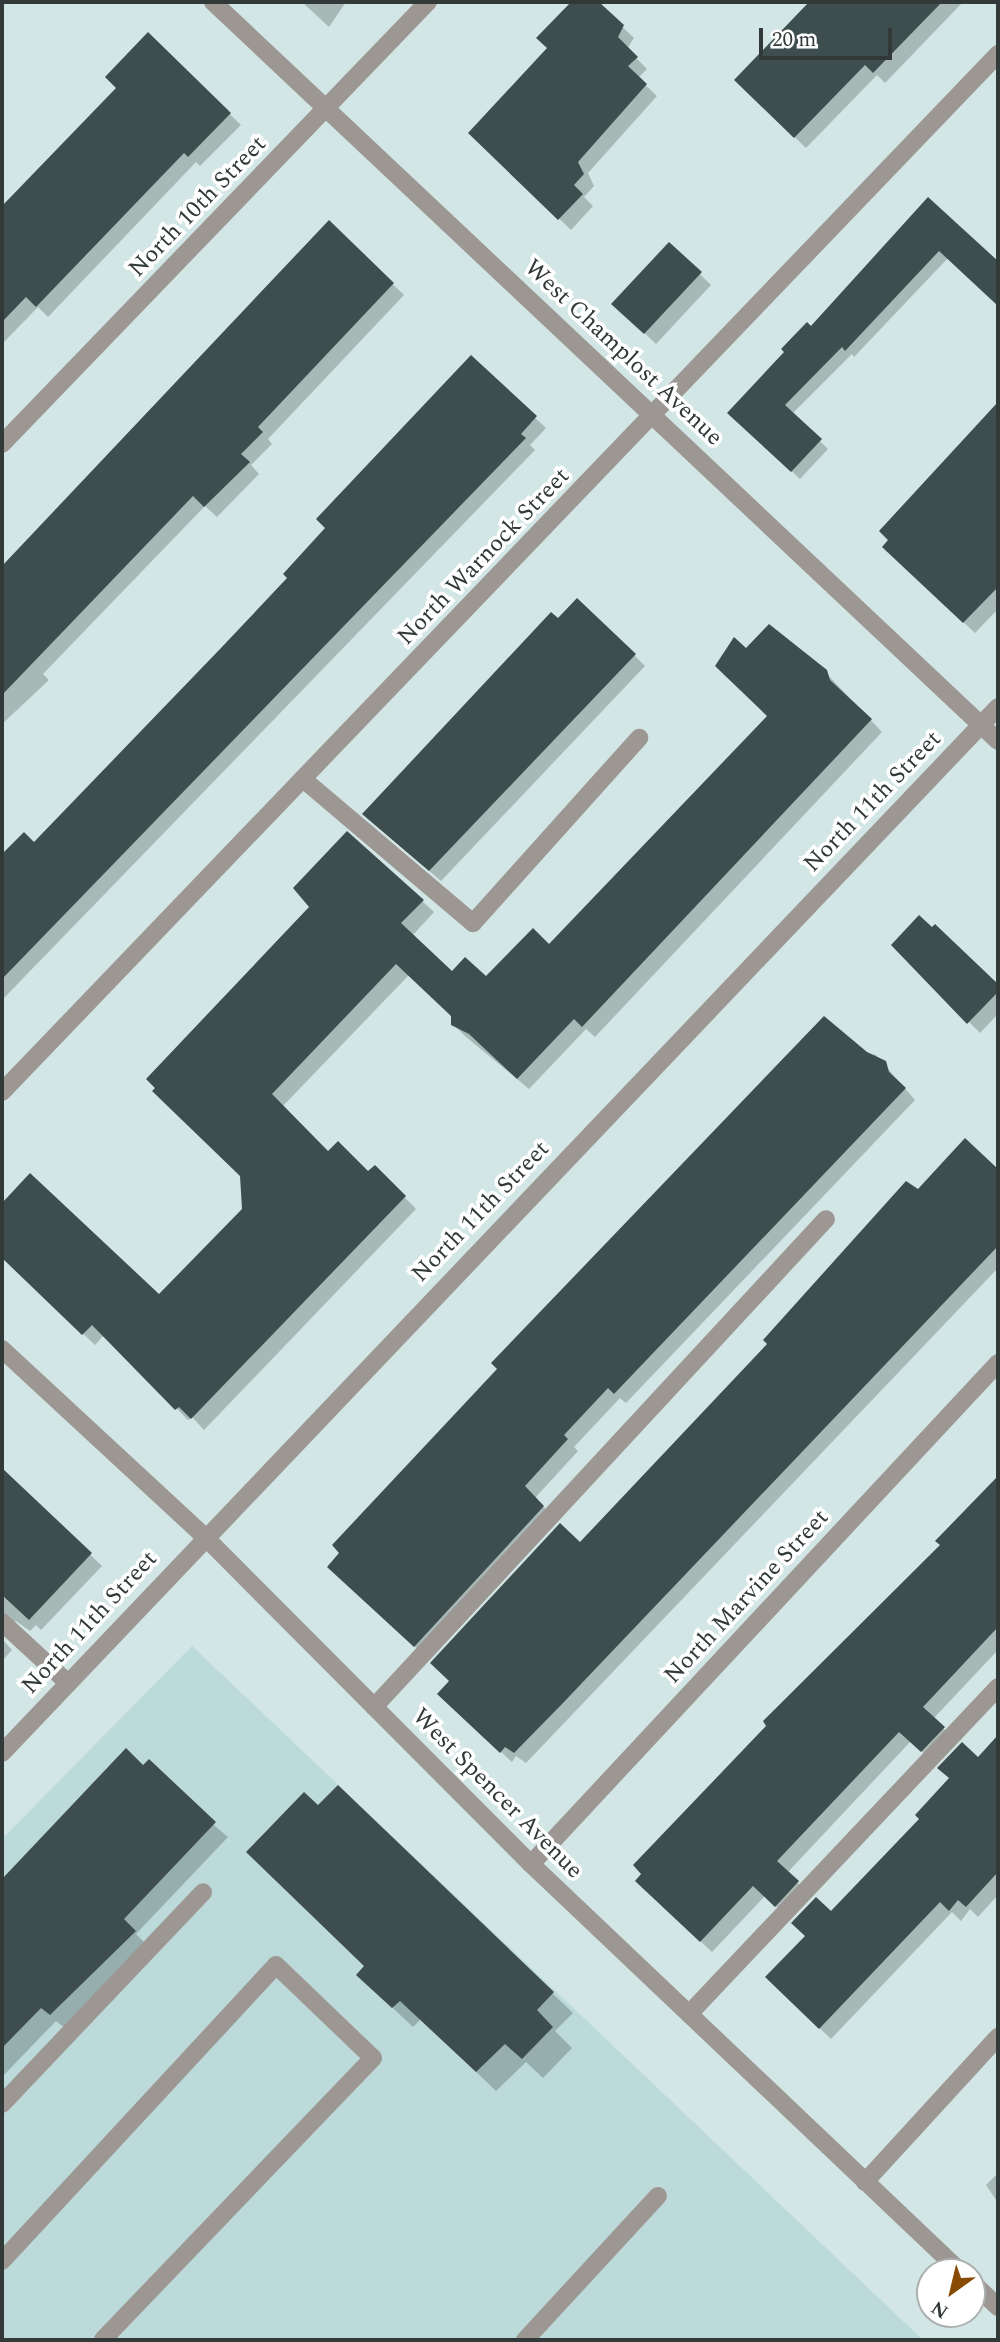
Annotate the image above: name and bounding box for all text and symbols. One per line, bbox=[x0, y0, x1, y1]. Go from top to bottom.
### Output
scale bar bbox=[762, 14, 895, 58]
text: 20 m bbox=[772, 24, 816, 56]
street label: North 10th Street bbox=[123, 130, 273, 284]
street label: West Champlost Avenue bbox=[518, 254, 728, 452]
street label: North Warnock Street bbox=[392, 462, 576, 652]
street label: North 11th Street bbox=[798, 725, 948, 879]
street label: North 11th Street bbox=[406, 1135, 556, 1289]
street label: North Marvine Street bbox=[659, 1504, 835, 1690]
street label: North 11th Street bbox=[16, 1545, 164, 1701]
street label: West Spencer Avenue bbox=[406, 1703, 588, 1885]
north arrow bbox=[916, 2258, 986, 2328]
text: N bbox=[926, 2293, 955, 2326]

